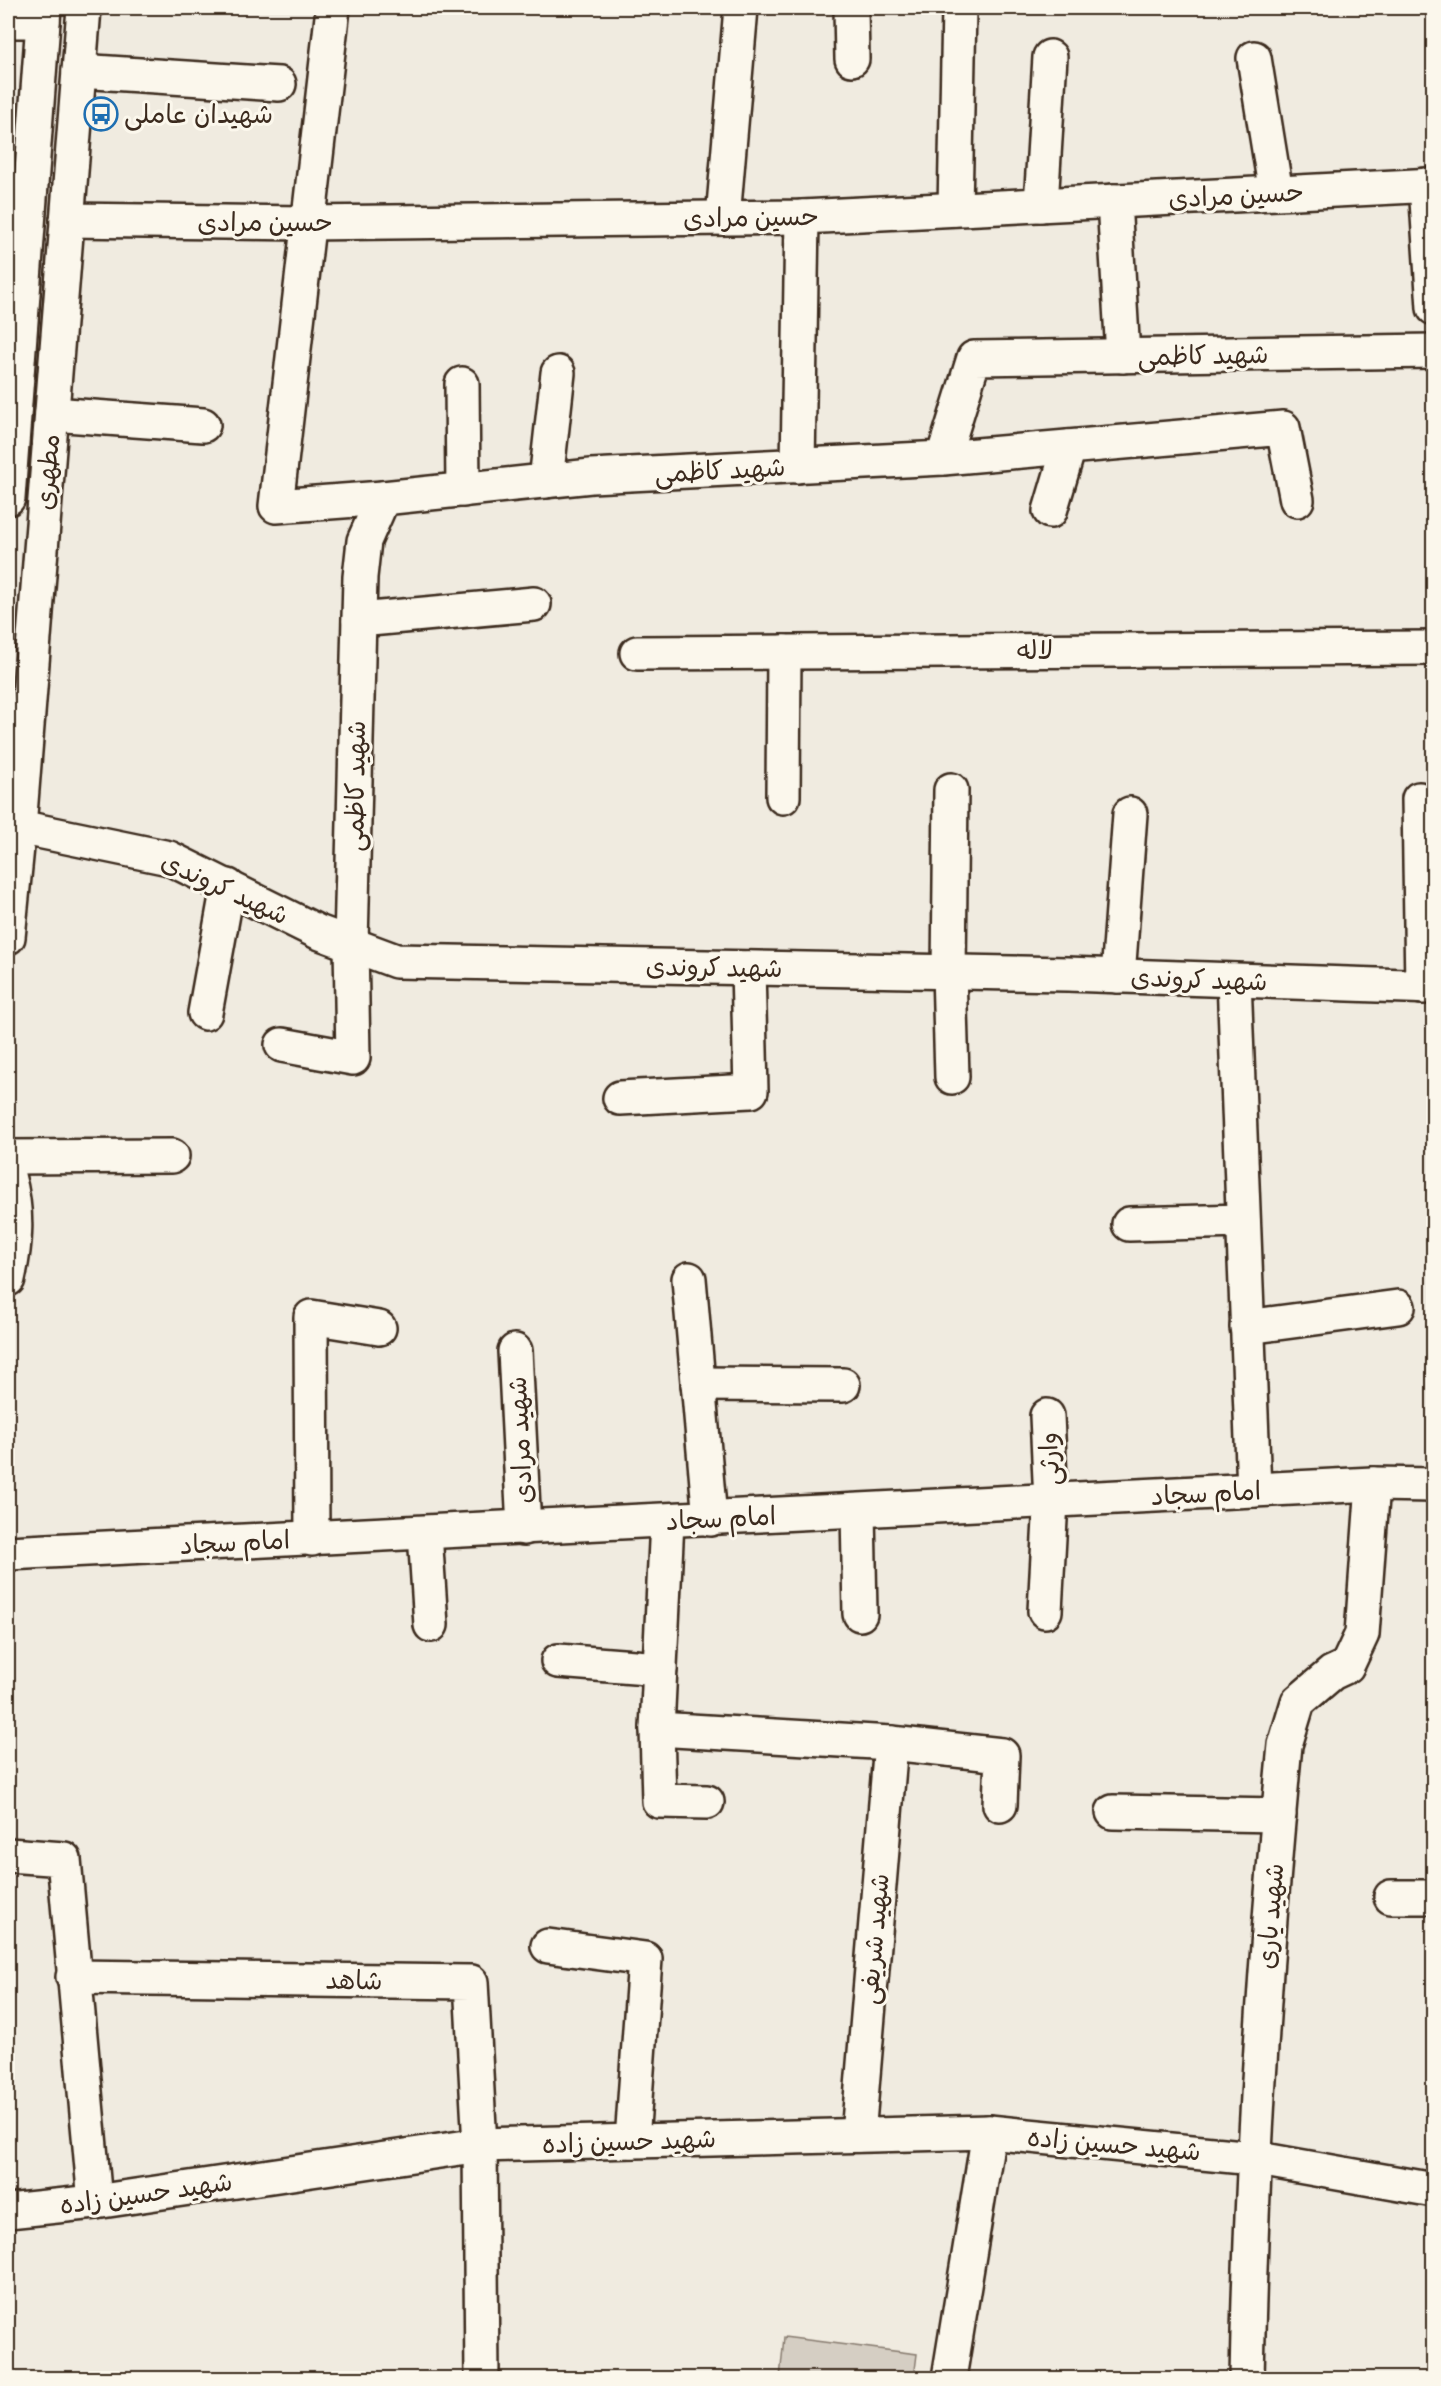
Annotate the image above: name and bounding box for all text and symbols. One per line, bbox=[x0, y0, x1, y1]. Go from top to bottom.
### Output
bus stop icon: شهیدان عاملی bbox=[83, 96, 119, 132]
place label: شهیدان عاملی bbox=[124, 98, 273, 131]
street label: حسین مرادی bbox=[1167, 175, 1305, 215]
street label: حسین مرادی bbox=[683, 200, 819, 234]
street label: حسین مرادی bbox=[197, 206, 333, 238]
street label: شهید کاظمی bbox=[1137, 338, 1269, 373]
street label: مطهری bbox=[28, 433, 66, 511]
street label: شهید کاظمی bbox=[654, 451, 786, 490]
street label: لاله bbox=[1017, 634, 1053, 666]
street label: شهید کاظمی bbox=[338, 720, 373, 852]
street label: شهید کروندی bbox=[156, 845, 294, 931]
street label: شهید کروندی bbox=[645, 950, 783, 984]
street label: شهید کروندی bbox=[1130, 961, 1268, 997]
street label: شهید مرادی bbox=[501, 1376, 539, 1504]
street label: وارثی bbox=[1032, 1431, 1067, 1486]
street label: امام سجاد bbox=[1150, 1474, 1262, 1516]
street label: امام سجاد bbox=[665, 1499, 777, 1541]
street label: امام سجاد bbox=[179, 1523, 291, 1565]
street label: شهید یاری bbox=[1249, 1862, 1291, 1970]
street label: شهید شریفی bbox=[852, 1872, 897, 2006]
street label: شاهد bbox=[325, 1964, 383, 1996]
street label: شهید حسین زاده bbox=[1026, 2120, 1202, 2168]
street label: شهید حسین زاده bbox=[541, 2122, 717, 2160]
street label: شهید حسین زاده bbox=[58, 2165, 234, 2221]

